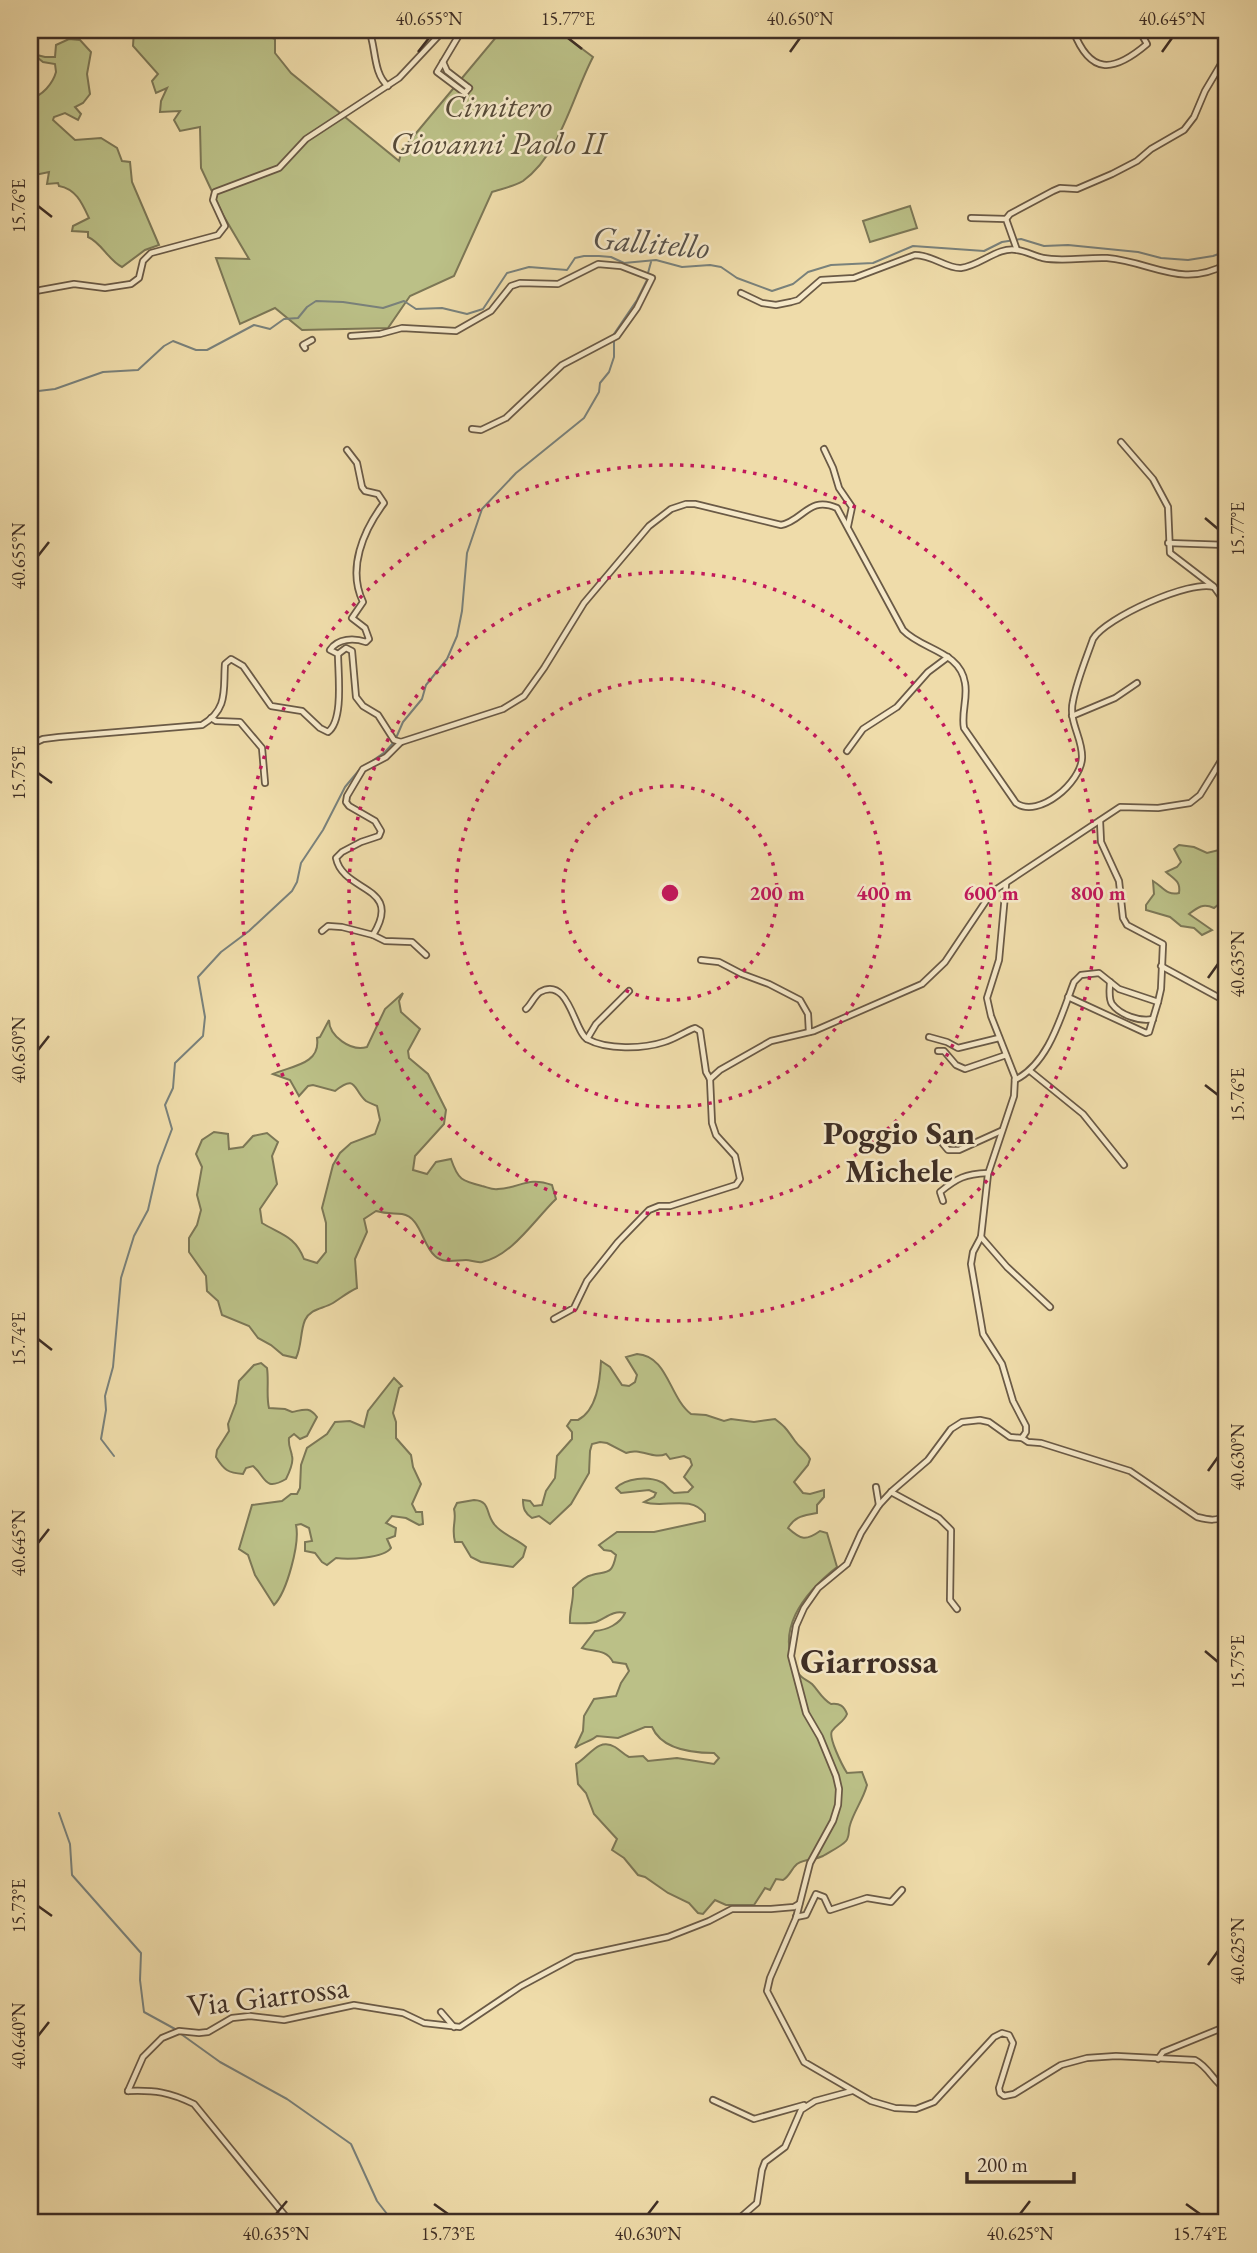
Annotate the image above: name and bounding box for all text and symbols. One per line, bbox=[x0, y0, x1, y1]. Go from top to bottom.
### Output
text: 40.655°N bbox=[396, 7, 463, 30]
text: 15.77°E bbox=[541, 7, 595, 30]
text: 40.650°N bbox=[767, 7, 834, 30]
text: 40.645°N bbox=[1139, 7, 1206, 30]
park label: Cimitero Giovanni Paolo II bbox=[391, 85, 609, 164]
text: 15.76°E bbox=[7, 179, 30, 233]
water label: Gallitello bbox=[591, 215, 711, 269]
text: 15.77°E bbox=[1226, 502, 1249, 556]
text: 40.655°N bbox=[7, 522, 30, 589]
text: 15.75°E bbox=[7, 746, 30, 800]
text: 200 m bbox=[749, 879, 805, 906]
text: 400 m bbox=[856, 879, 912, 906]
text: 600 m bbox=[963, 879, 1019, 906]
text: 800 m bbox=[1070, 879, 1126, 906]
centre of rings bbox=[658, 881, 682, 905]
text: 40.635°N bbox=[1226, 930, 1249, 997]
text: 40.650°N bbox=[7, 1016, 30, 1083]
text: 15.76°E bbox=[1226, 1068, 1249, 1122]
district label: Poggio San Michele bbox=[823, 1111, 975, 1192]
text: 15.74°E bbox=[7, 1312, 30, 1366]
text: 40.630°N bbox=[1226, 1423, 1249, 1490]
text: 40.645°N bbox=[7, 1509, 30, 1576]
text: 15.75°E bbox=[1226, 1635, 1249, 1689]
district label: Giarrossa bbox=[800, 1638, 938, 1683]
text: 15.73°E bbox=[7, 1879, 30, 1933]
text: 40.625°N bbox=[1226, 1917, 1249, 1984]
street label: Via Giarrossa bbox=[185, 1965, 351, 2027]
text: 40.640°N bbox=[7, 2002, 30, 2069]
scale bar bbox=[967, 2141, 1073, 2185]
text: 200 m bbox=[977, 2151, 1028, 2178]
text: 40.635°N bbox=[243, 2222, 310, 2245]
text: 15.73°E bbox=[421, 2222, 475, 2245]
text: 40.630°N bbox=[615, 2222, 682, 2245]
text: 40.625°N bbox=[987, 2222, 1054, 2245]
text: 15.74°E bbox=[1173, 2222, 1227, 2245]

